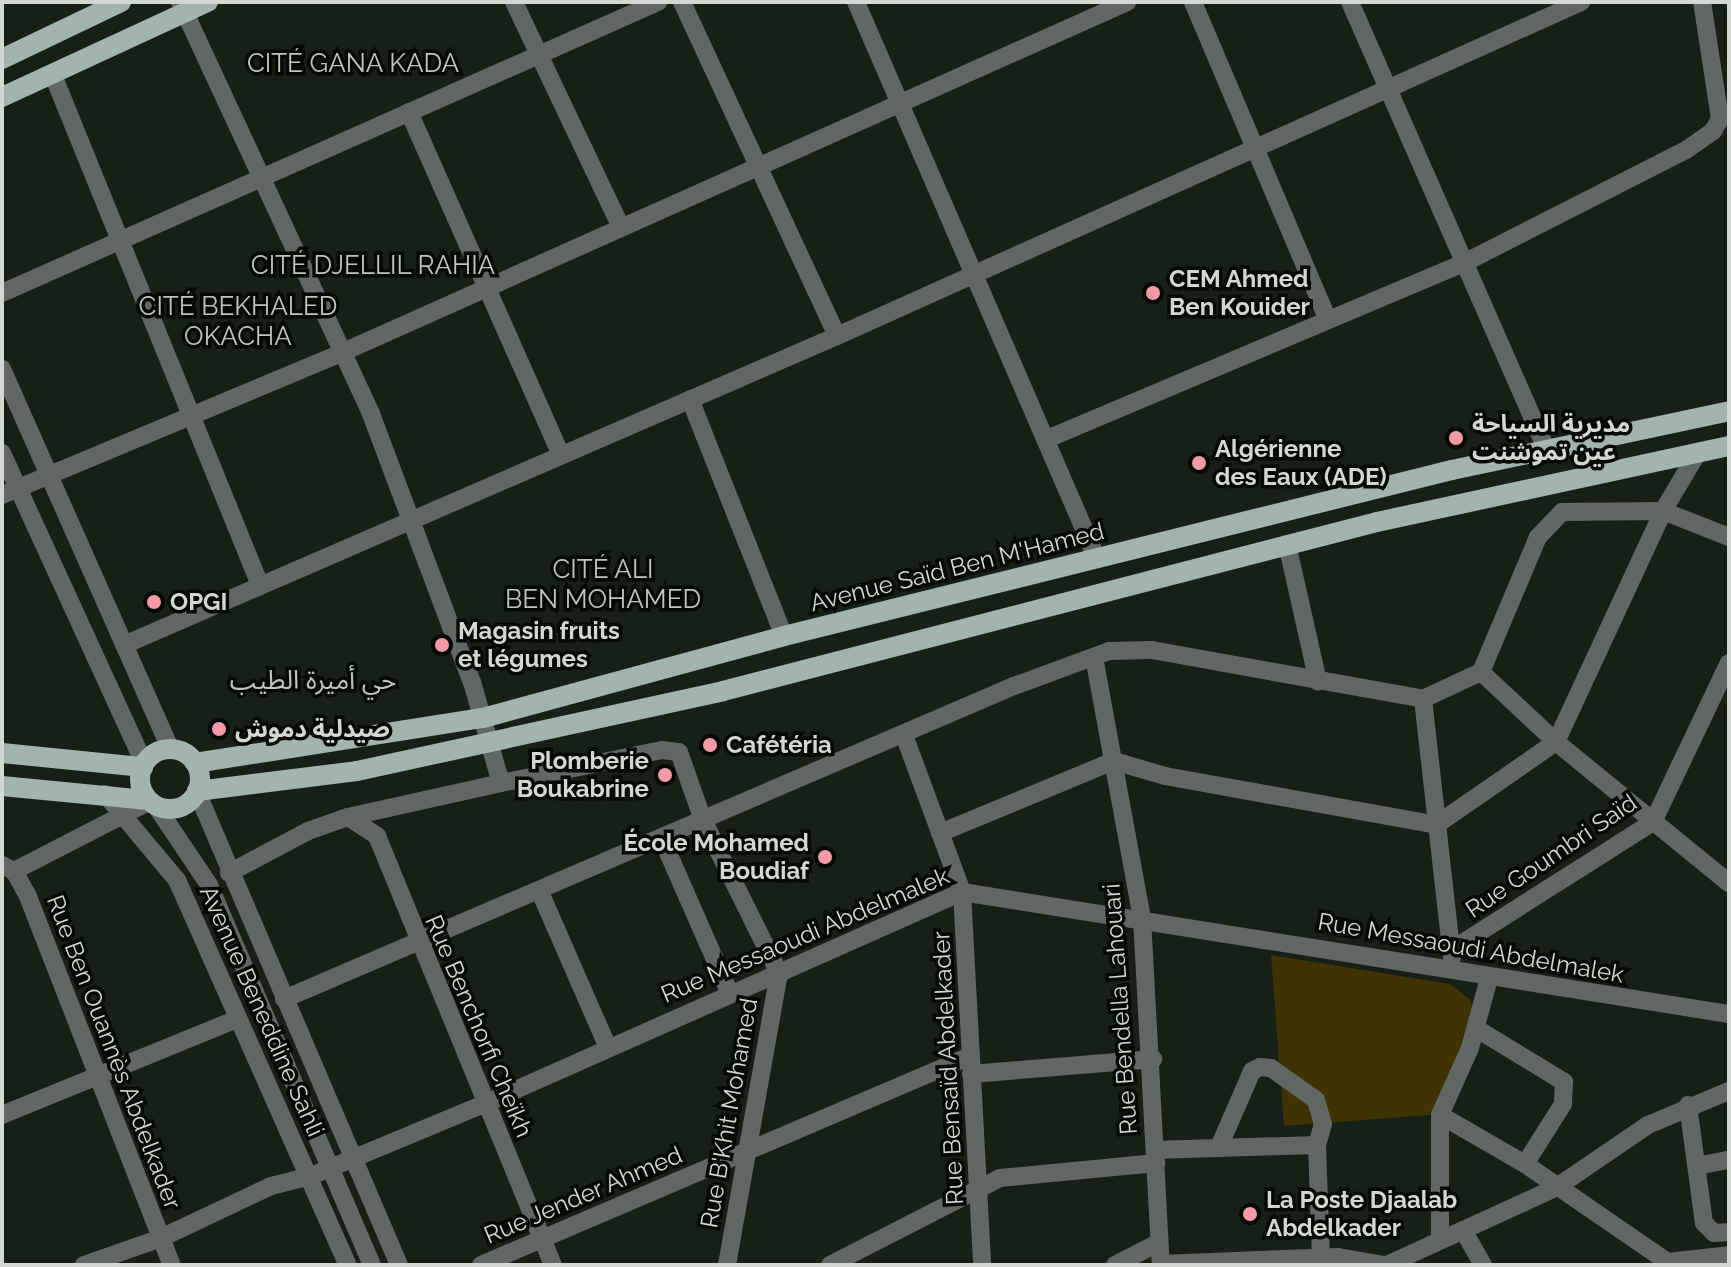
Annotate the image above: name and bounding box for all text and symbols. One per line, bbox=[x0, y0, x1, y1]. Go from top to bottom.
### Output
district label: CITÉ GANA KADA bbox=[233, 48, 473, 80]
district label: CITÉ DJELLIL RAHIA bbox=[232, 250, 514, 282]
place label: CEM Ahmed Ben Kouider bbox=[1169, 265, 1310, 321]
marker: CEM Ahmed Ben Kouider bbox=[1144, 284, 1162, 302]
district label: CITÉ BEKHALED OKACHA bbox=[126, 291, 350, 352]
place label: مديرية السياحة عين تموشنت bbox=[1472, 410, 1630, 466]
marker: مديرية السياحة عين تموشنت bbox=[1447, 429, 1465, 447]
place label: Algérienne des Eaux (ADE) bbox=[1215, 435, 1387, 491]
marker: Algérienne des Eaux (ADE) bbox=[1190, 454, 1208, 472]
street label: Avenue Saïd Ben M'Hamed bbox=[807, 517, 1107, 617]
district label: CITÉ ALI BEN MOHAMED bbox=[494, 554, 712, 616]
place label: OPGI bbox=[170, 588, 227, 616]
marker: OPGI bbox=[145, 593, 163, 611]
place label: Magasin fruits et légumes bbox=[458, 617, 620, 673]
marker: Magasin fruits et légumes bbox=[433, 636, 451, 654]
district label: حي أميرة الطيب bbox=[230, 665, 396, 697]
place label: صيدلية دموش bbox=[235, 715, 390, 743]
marker: صيدلية دموش bbox=[210, 720, 228, 738]
place label: Cafétéria bbox=[726, 731, 832, 759]
marker: Cafétéria bbox=[701, 736, 719, 754]
place label: Plomberie Boukabrine bbox=[517, 747, 649, 803]
marker: Plomberie Boukabrine bbox=[656, 766, 674, 784]
street label: Rue Goumbri Saïd bbox=[1460, 788, 1642, 924]
place label: École Mohamed Boudiaf bbox=[624, 829, 809, 885]
marker: École Mohamed Boudiaf bbox=[816, 848, 834, 866]
street label: Rue Messaoudi Abdelmalek bbox=[656, 861, 954, 1009]
street label: Avenue Beneddine Sahli bbox=[194, 881, 330, 1141]
street label: Rue Bendella Lahouari bbox=[1097, 882, 1143, 1136]
street label: Rue Ben Ouannès Abdelkader bbox=[41, 890, 187, 1214]
street label: Rue Messaoudi Abdelmalek bbox=[1315, 907, 1627, 989]
street label: Rue Benchorfi Cheïkh bbox=[419, 911, 539, 1141]
street label: Rue Bensaïd Abdelkader bbox=[926, 930, 970, 1206]
street label: Rue B'Khit Mohamed bbox=[695, 996, 763, 1230]
street label: Rue Jender Ahmed bbox=[479, 1140, 687, 1250]
place label: La Poste Djaalab Abdelkader bbox=[1266, 1186, 1457, 1242]
marker: La Poste Djaalab Abdelkader bbox=[1241, 1205, 1259, 1223]

